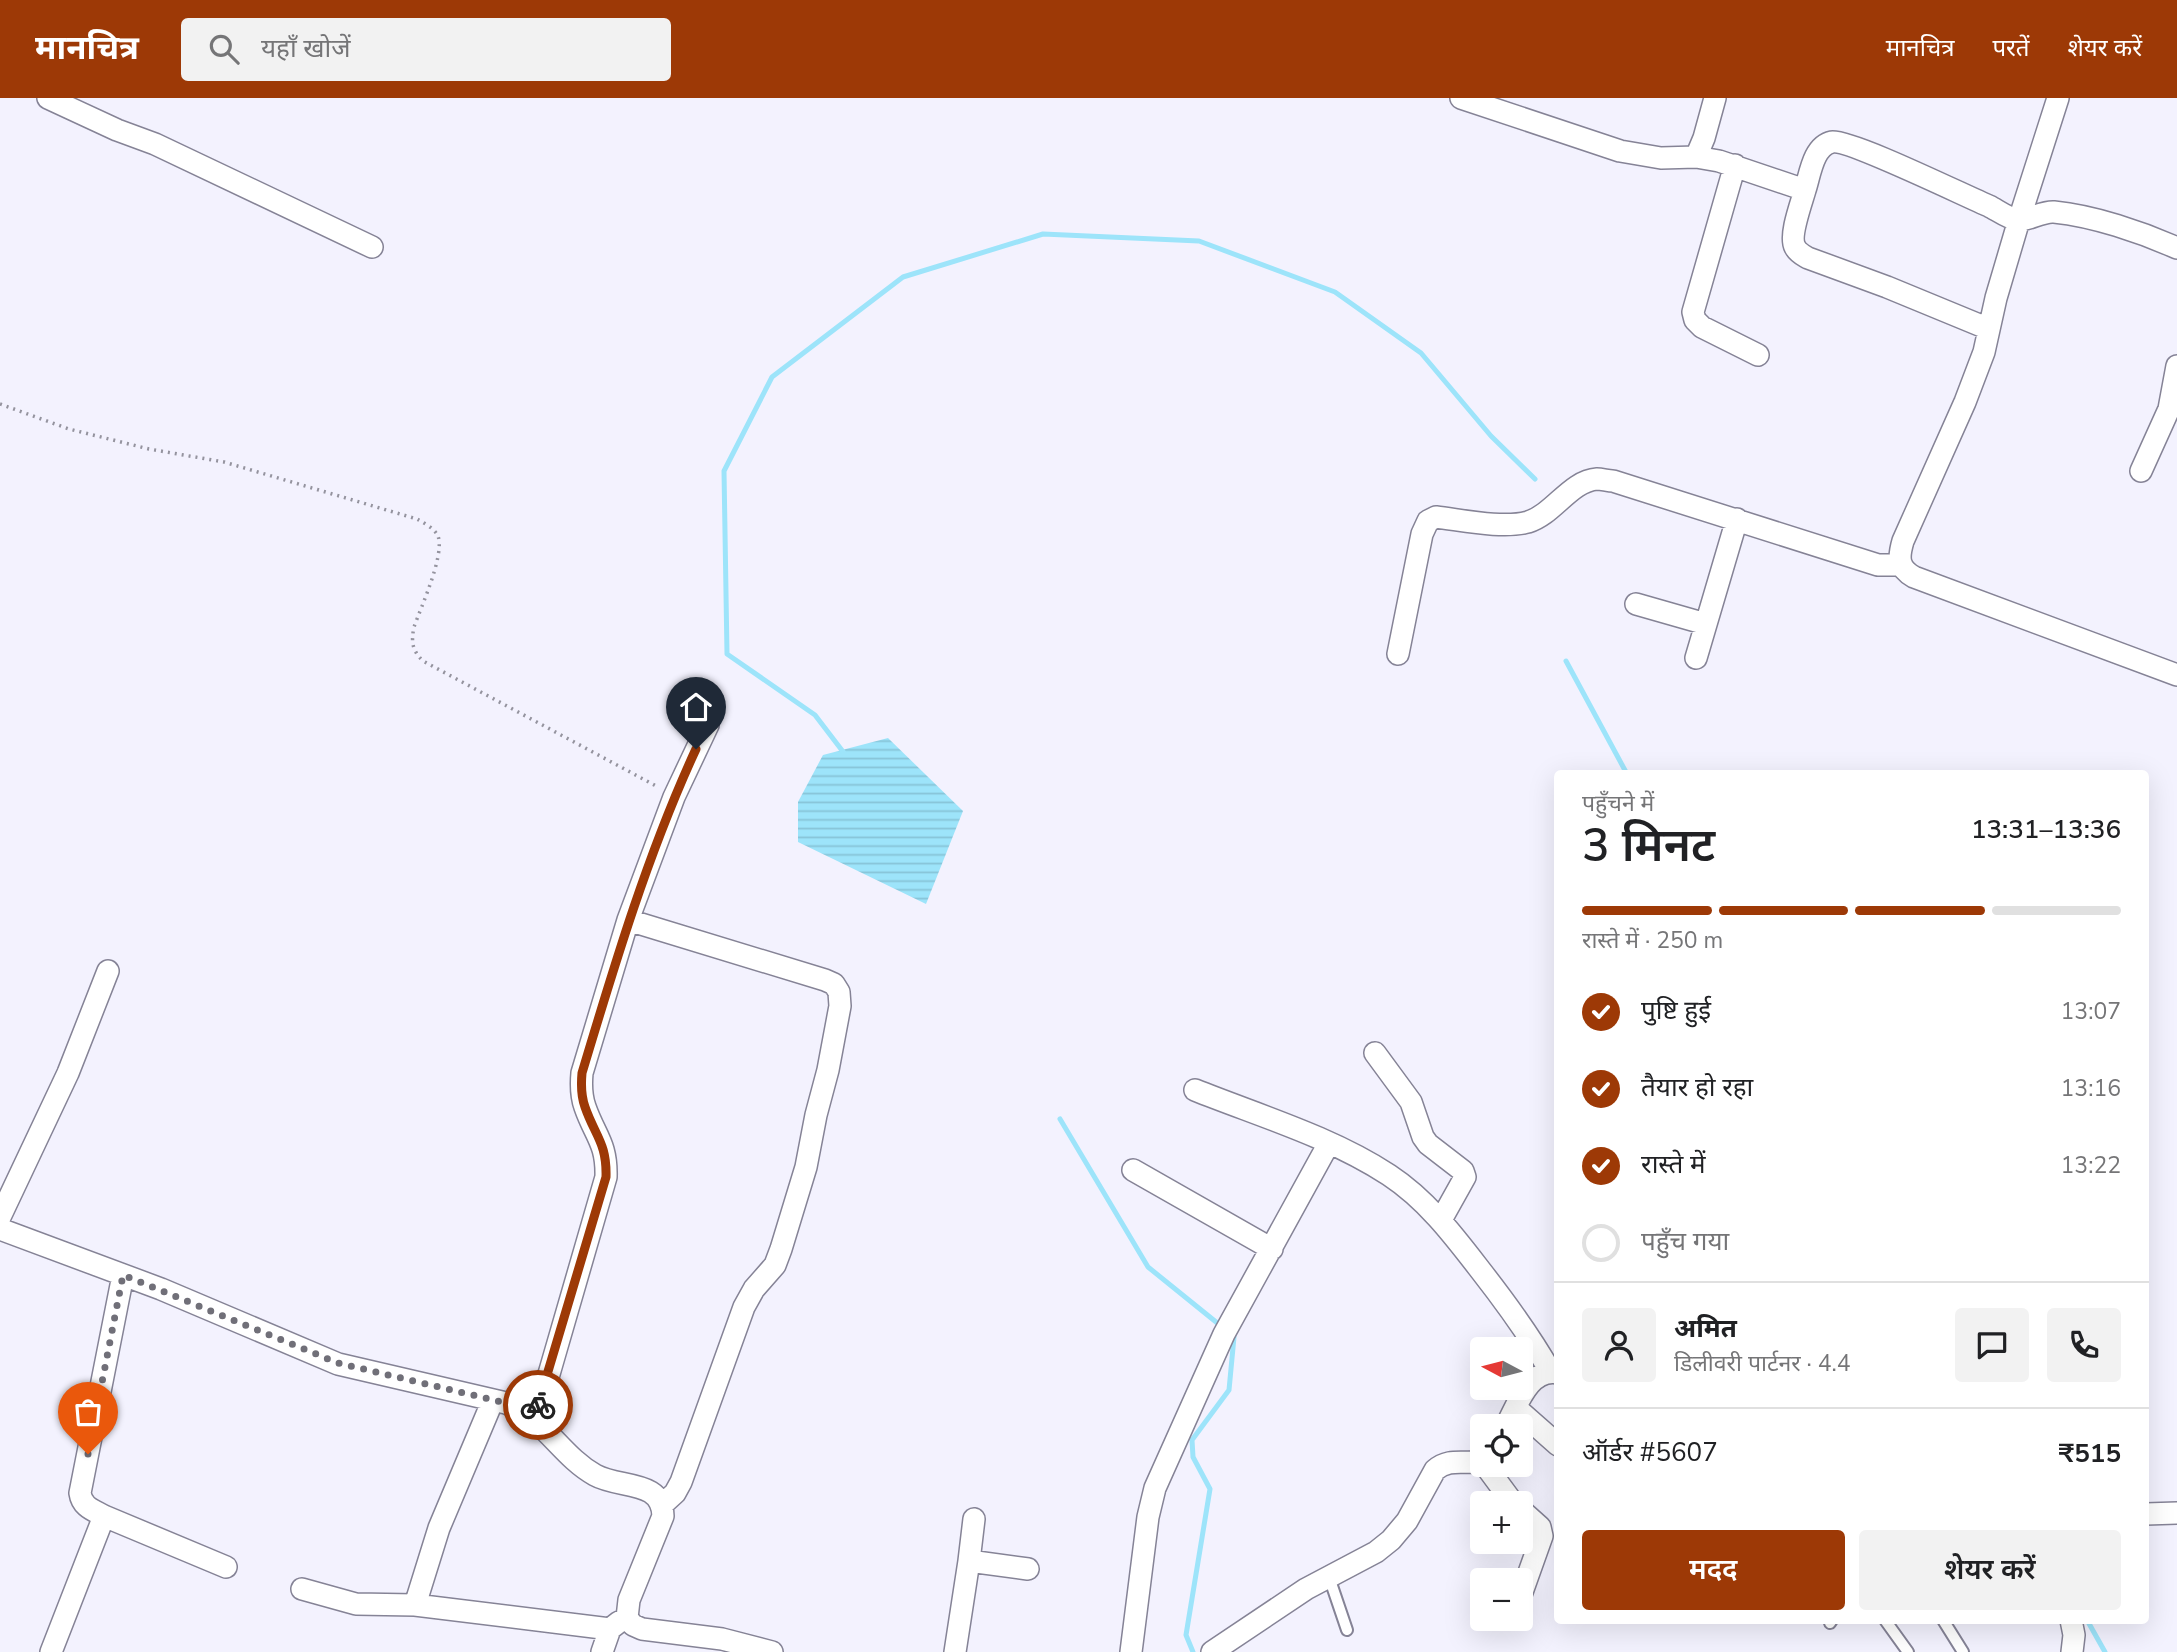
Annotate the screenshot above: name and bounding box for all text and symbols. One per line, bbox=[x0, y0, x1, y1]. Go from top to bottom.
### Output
search box bbox=[181, 18, 671, 81]
text: मानचित्र bbox=[35, 26, 139, 71]
icon: search bbox=[205, 30, 243, 68]
text: यहाँ खोजें bbox=[261, 31, 351, 66]
text: मानचित्र bbox=[1886, 32, 1954, 64]
text: परतें bbox=[1992, 32, 2030, 64]
text: शेयर करें bbox=[2068, 32, 2142, 64]
pin bbox=[666, 677, 726, 749]
icon: home bbox=[677, 688, 715, 726]
text: पहुँचने में bbox=[1582, 788, 1654, 819]
text: 13:31–13:36 bbox=[1971, 812, 2121, 847]
text: 3 मिनट bbox=[1582, 814, 1715, 877]
text: रास्ते में · 250 m bbox=[1582, 925, 1723, 956]
icon: check bbox=[1582, 993, 1620, 1031]
text: पुष्टि हुई bbox=[1641, 993, 1711, 1028]
text: 13:07 bbox=[2061, 996, 2121, 1027]
icon: check bbox=[1582, 1070, 1620, 1108]
text: तैयार हो रहा bbox=[1641, 1070, 1753, 1105]
text: 13:16 bbox=[2061, 1073, 2121, 1104]
icon: check bbox=[1582, 1147, 1620, 1185]
text: रास्ते में bbox=[1641, 1147, 1706, 1182]
text: 13:22 bbox=[2061, 1150, 2121, 1181]
text: पहुँच गया bbox=[1641, 1224, 1729, 1259]
button: person bbox=[1582, 1308, 1656, 1382]
button: chat bbox=[1955, 1308, 2029, 1382]
button: phone bbox=[2047, 1308, 2121, 1382]
text: अमित bbox=[1674, 1311, 1737, 1346]
north arrow bbox=[1470, 1337, 1533, 1400]
map controls bbox=[1470, 1337, 1533, 1631]
text: डिलीवरी पार्टनर · 4.4 bbox=[1674, 1348, 1851, 1379]
courier bbox=[503, 1370, 573, 1440]
pin bbox=[58, 1382, 118, 1454]
icon: bike bbox=[519, 1386, 557, 1424]
icon: bag bbox=[69, 1393, 107, 1431]
button: locate bbox=[1470, 1414, 1533, 1477]
text: ऑर्डर #5607 bbox=[1582, 1435, 1718, 1470]
text: ₹515 bbox=[2059, 1436, 2121, 1471]
button: + bbox=[1470, 1491, 1533, 1554]
button: मदद bbox=[1582, 1530, 1845, 1610]
button: शेयर करें bbox=[1859, 1530, 2121, 1610]
button: − bbox=[1470, 1568, 1533, 1631]

